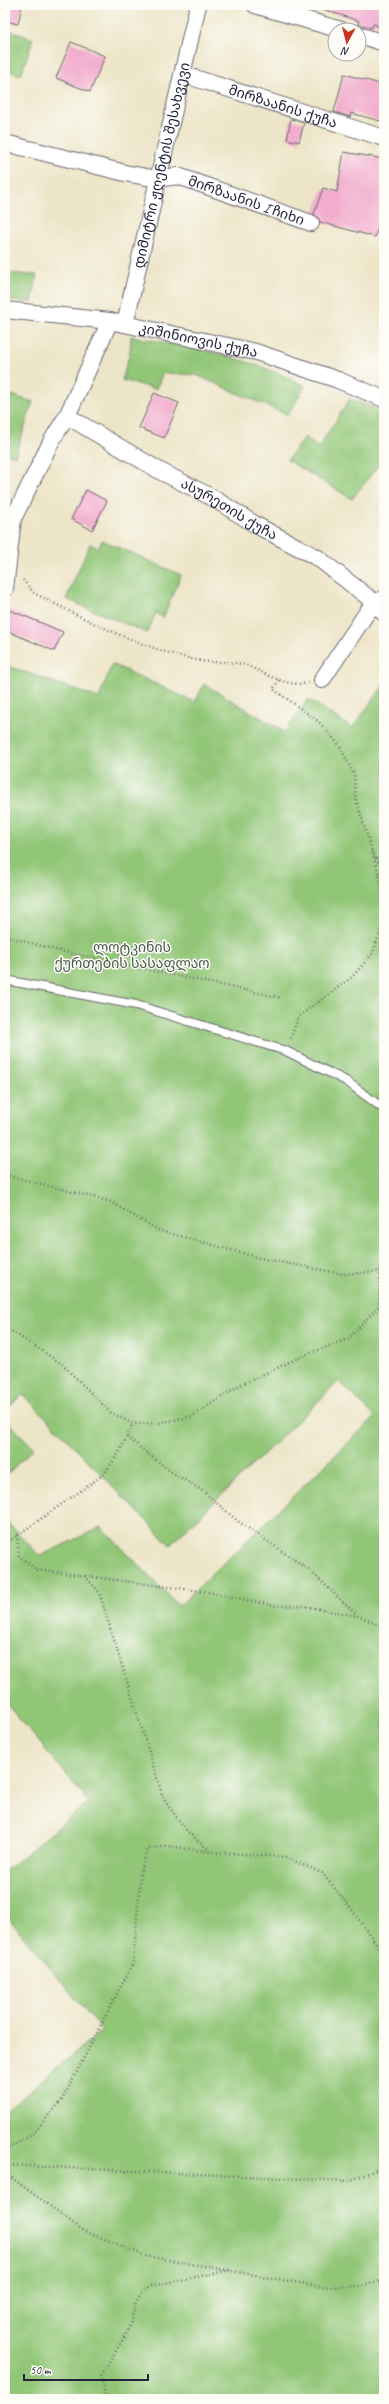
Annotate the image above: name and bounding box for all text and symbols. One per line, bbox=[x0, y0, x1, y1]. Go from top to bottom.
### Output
north arrow bbox=[327, 22, 367, 62]
text: N bbox=[339, 44, 350, 59]
street label: დიმიტრი ჟღენტის შესახვევი bbox=[130, 61, 194, 270]
street label: მირზაანის ქუჩა bbox=[227, 81, 339, 132]
street label: მირზაანის I ჩიხი bbox=[186, 172, 307, 229]
street label: კიშინიოვის ქუჩა bbox=[137, 319, 259, 361]
street label: ასურეთის ქუჩა bbox=[178, 475, 280, 544]
park label: ლოტკინის ქურთების სასაფლაო bbox=[54, 939, 210, 972]
scale bar bbox=[24, 2356, 148, 2382]
text: 50 m bbox=[30, 2362, 52, 2378]

